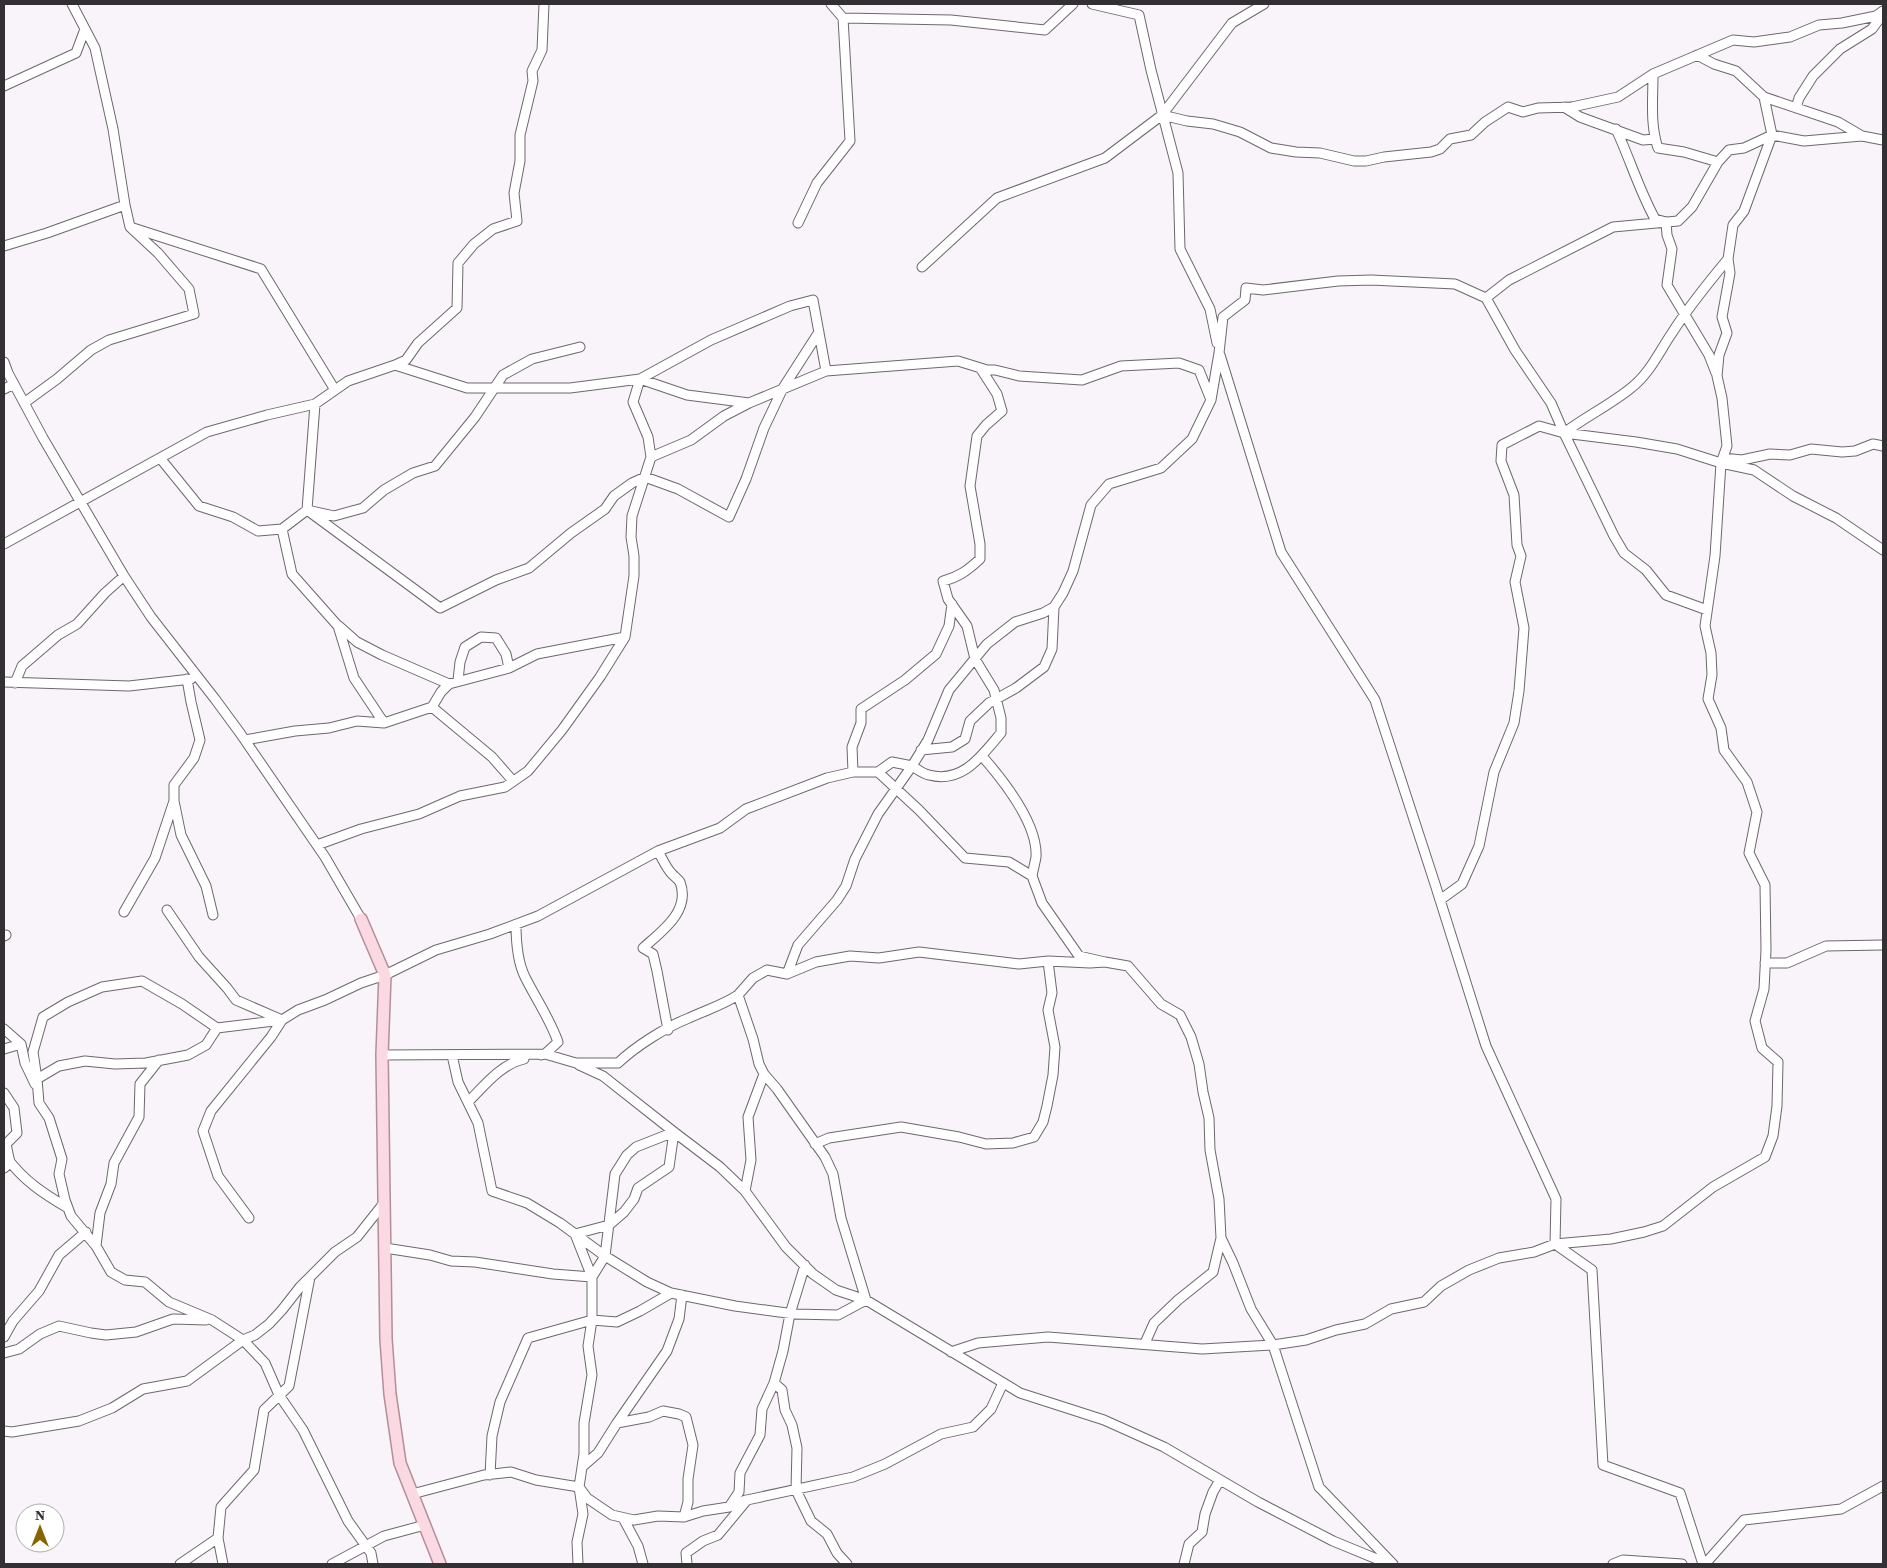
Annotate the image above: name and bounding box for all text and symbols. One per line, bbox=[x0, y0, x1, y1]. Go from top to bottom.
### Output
north arrow bbox=[15, 1503, 65, 1553]
text: N bbox=[35, 1505, 45, 1525]

